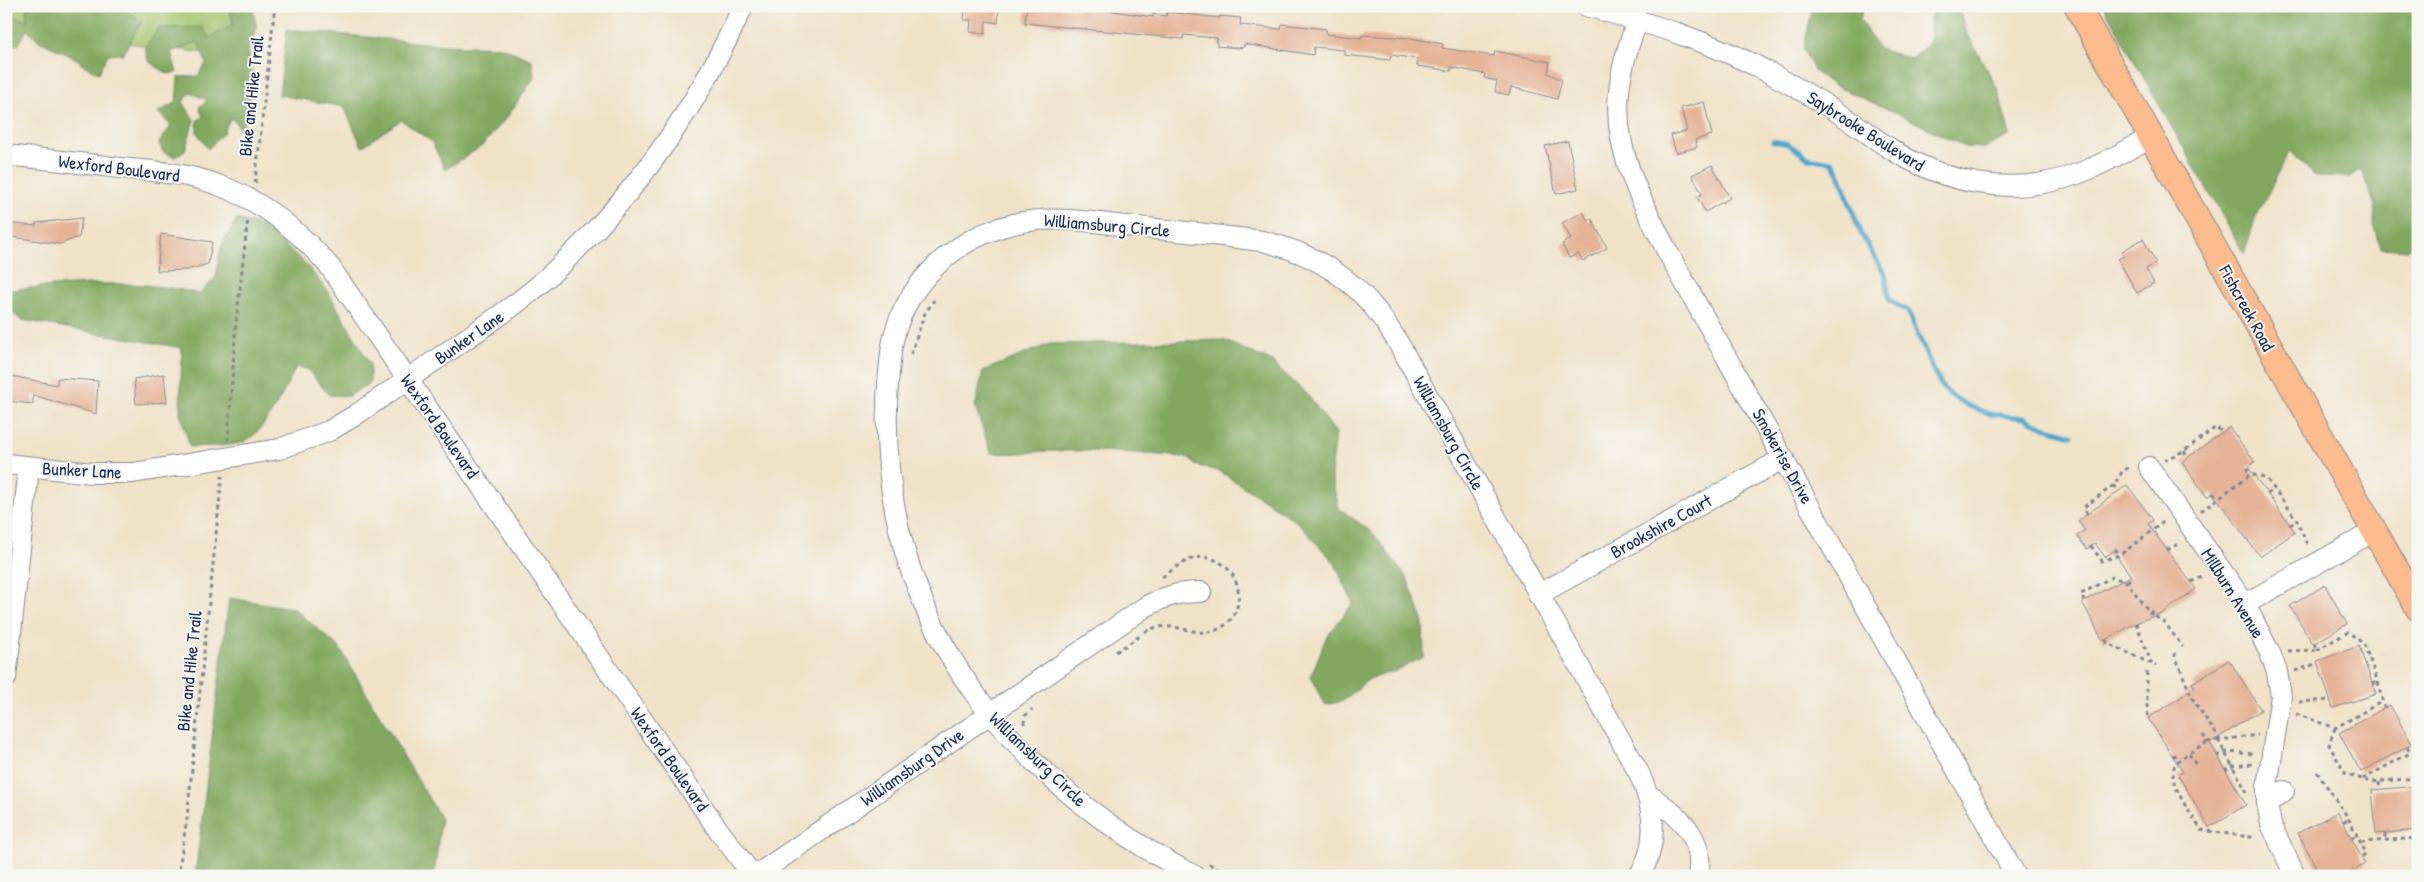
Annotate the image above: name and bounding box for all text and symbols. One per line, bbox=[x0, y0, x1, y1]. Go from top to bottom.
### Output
street label: Bike and Hike Trail bbox=[232, 34, 270, 157]
street label: Saybrooke Boulevard bbox=[1802, 85, 1930, 177]
street label: Wexford Boulevard bbox=[57, 148, 181, 188]
street label: Williamsburg Circle bbox=[1043, 207, 1171, 243]
street label: Fishcreek Road bbox=[2213, 260, 2281, 355]
street label: Bunker Lane bbox=[429, 304, 509, 370]
street label: Wexford Boulevard bbox=[395, 369, 485, 483]
street label: Williamsburg Circle bbox=[1407, 372, 1491, 494]
street label: Smokerise Drive bbox=[1747, 404, 1819, 508]
street label: Bunker Lane bbox=[42, 455, 122, 485]
street label: Brookshire Court bbox=[1606, 487, 1717, 564]
street label: Millburn Avenue bbox=[2195, 543, 2271, 643]
street label: Bike and Hike Trail bbox=[170, 609, 208, 732]
street label: Wexford Boulevard bbox=[625, 702, 715, 816]
street label: Williamsburg Circle bbox=[984, 706, 1092, 812]
street label: Williamsburg Drive bbox=[855, 722, 969, 812]

